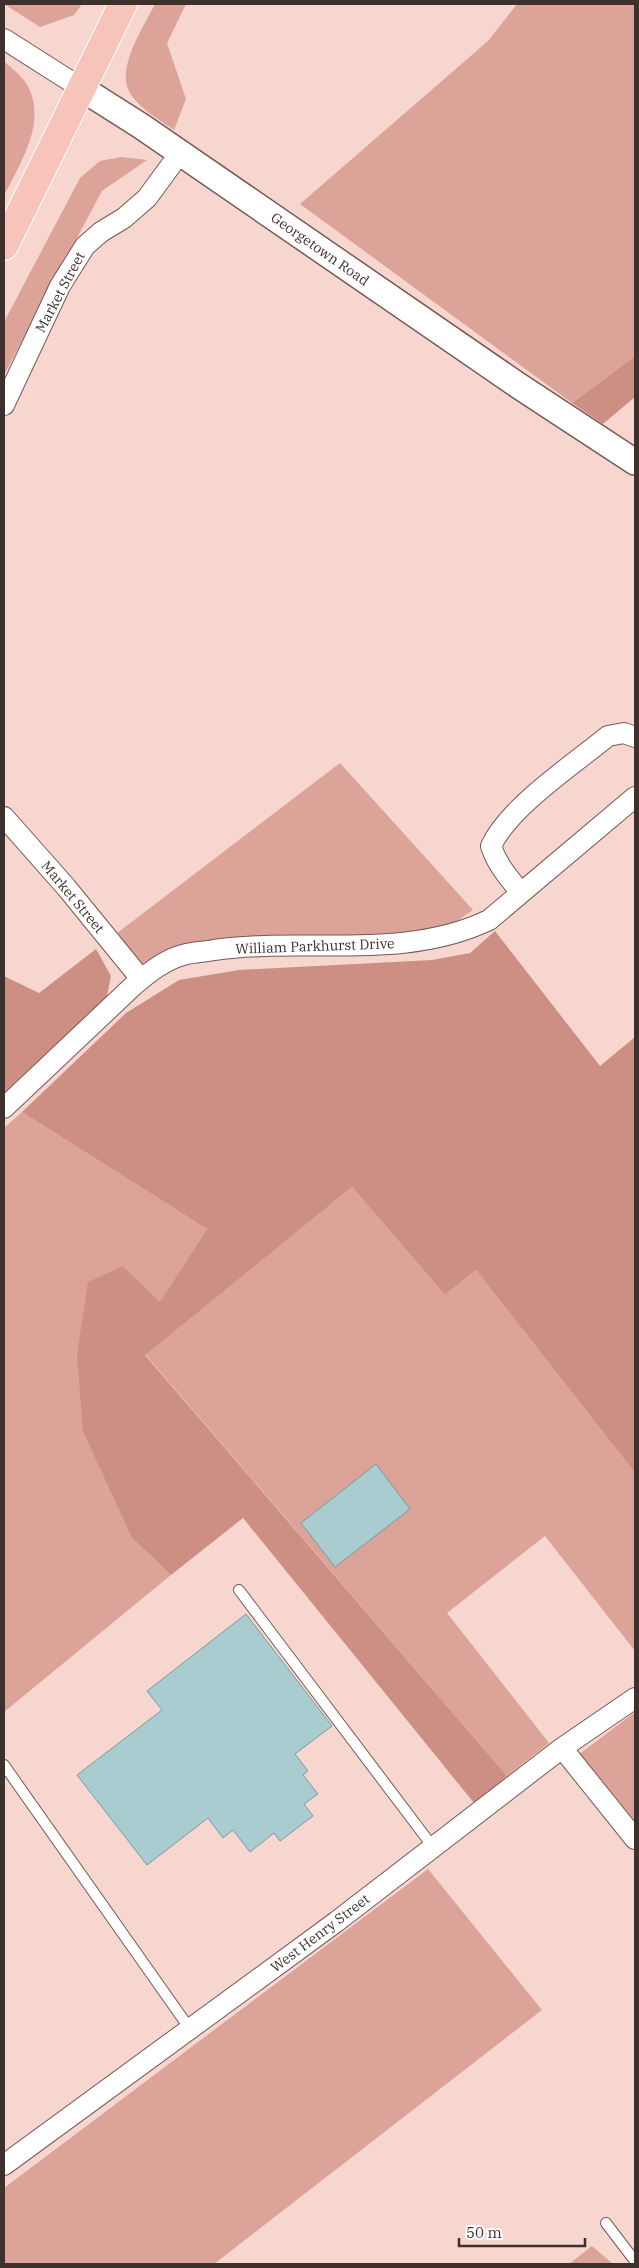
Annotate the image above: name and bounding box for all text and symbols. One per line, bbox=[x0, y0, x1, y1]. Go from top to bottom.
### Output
street label: Georgetown Road bbox=[267, 208, 373, 290]
street label: Market Street bbox=[31, 248, 89, 336]
street label: Market Street bbox=[37, 857, 109, 937]
street label: William Parkhurst Drive bbox=[235, 934, 395, 958]
street label: West Henry Street bbox=[267, 1890, 373, 1976]
scale bar bbox=[459, 2216, 585, 2248]
text: 50 m bbox=[466, 2223, 502, 2242]

